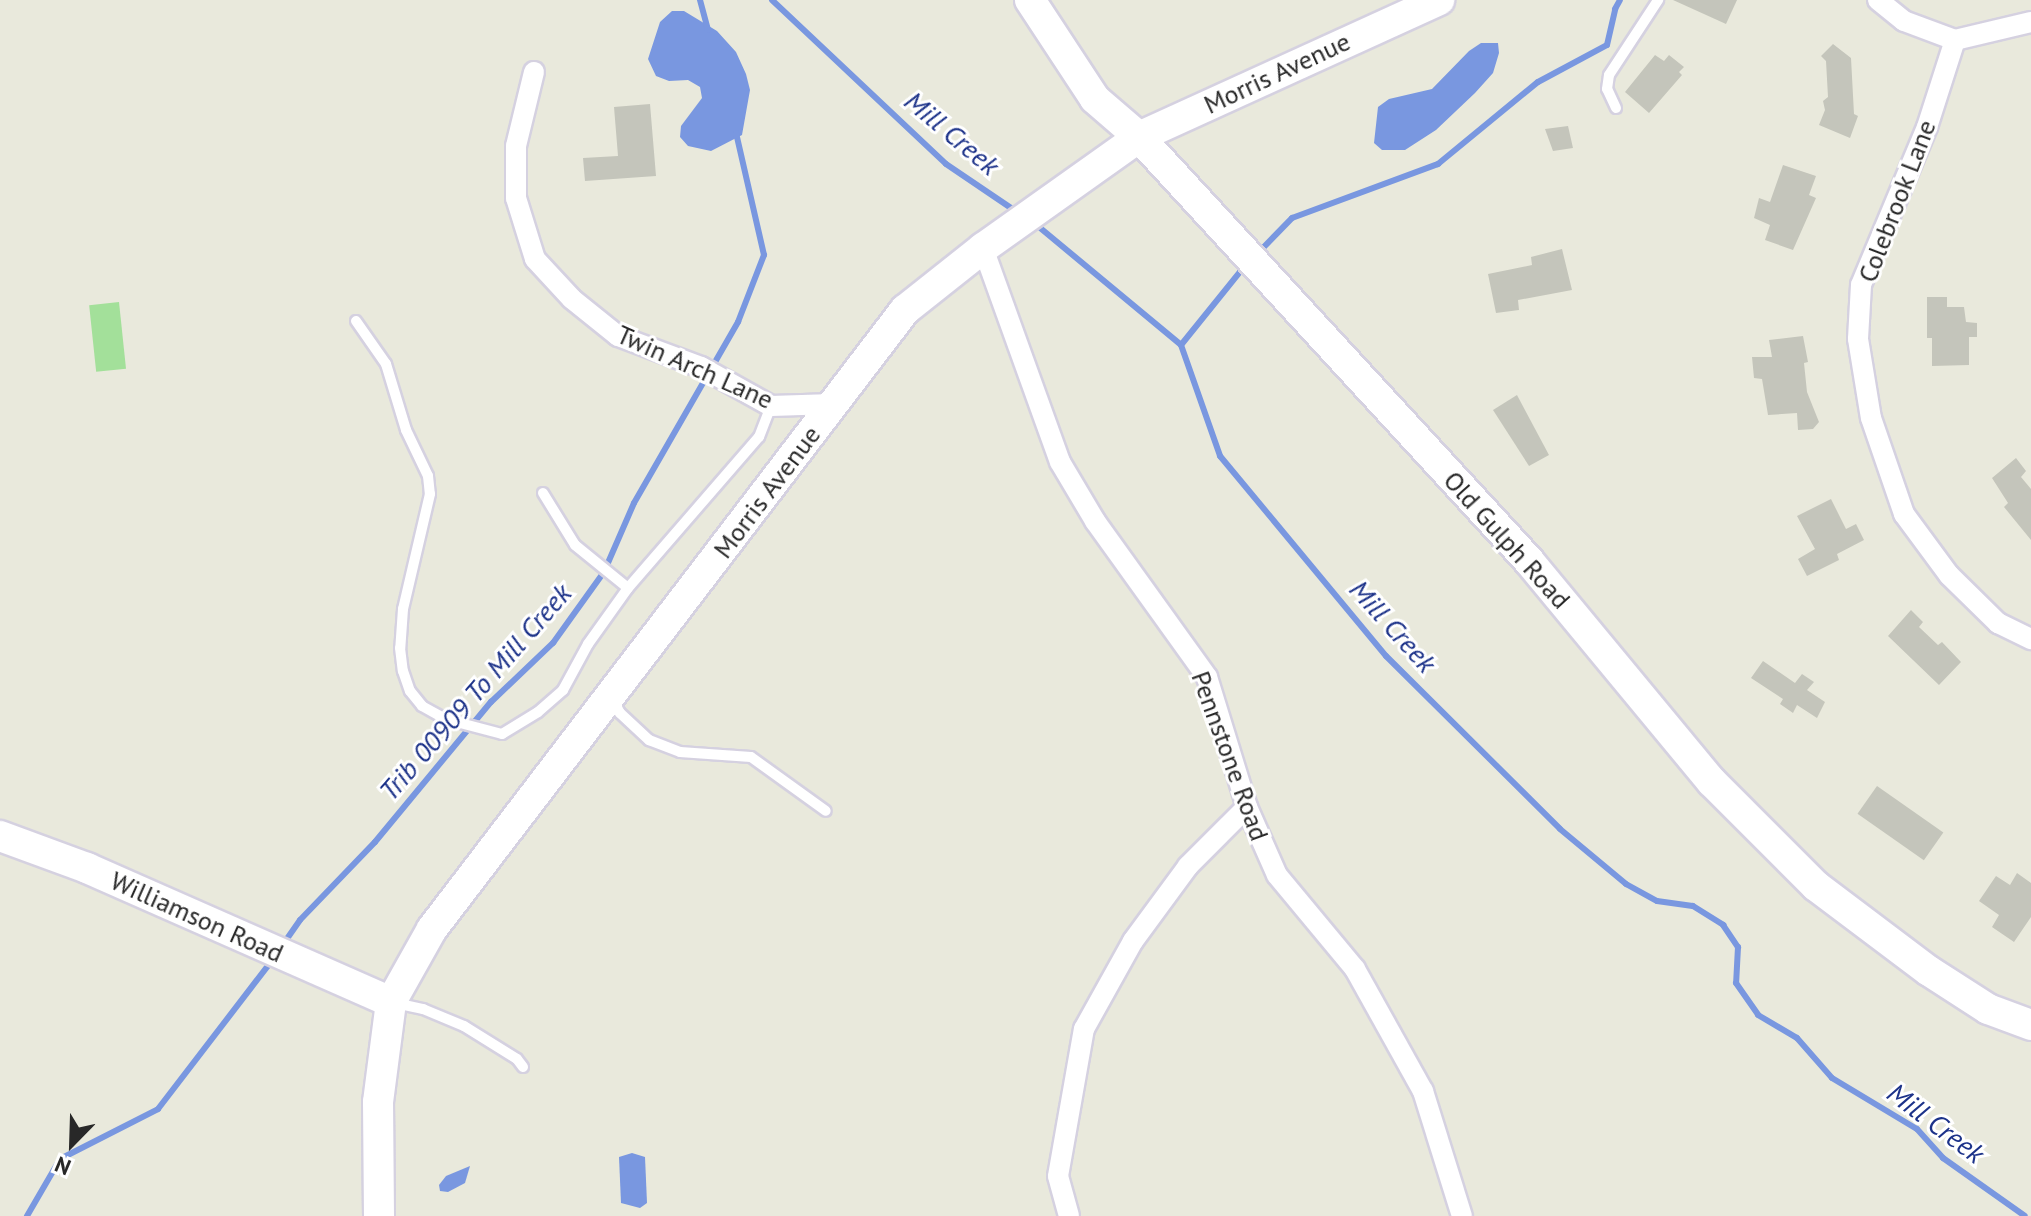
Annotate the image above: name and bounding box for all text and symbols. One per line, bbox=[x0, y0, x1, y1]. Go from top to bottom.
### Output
street label: Morris Avenue bbox=[1199, 25, 1355, 121]
water label: Mill Creek bbox=[898, 84, 1006, 182]
street label: Colebrook Lane bbox=[1852, 115, 1942, 287]
street label: Twin Arch Lane bbox=[612, 318, 778, 416]
street label: Morris Avenue bbox=[707, 419, 827, 565]
street label: Old Gulph Road bbox=[1437, 465, 1577, 615]
water label: Mill Creek bbox=[1343, 573, 1443, 679]
water label: Trib 00909 To Mill Creek bbox=[372, 577, 578, 807]
street label: Pennstone Road bbox=[1185, 667, 1275, 845]
street label: Williamson Road bbox=[106, 865, 288, 969]
water label: Mill Creek bbox=[1881, 1076, 1991, 1170]
north arrow bbox=[32, 1104, 112, 1184]
text: N bbox=[50, 1150, 75, 1182]

